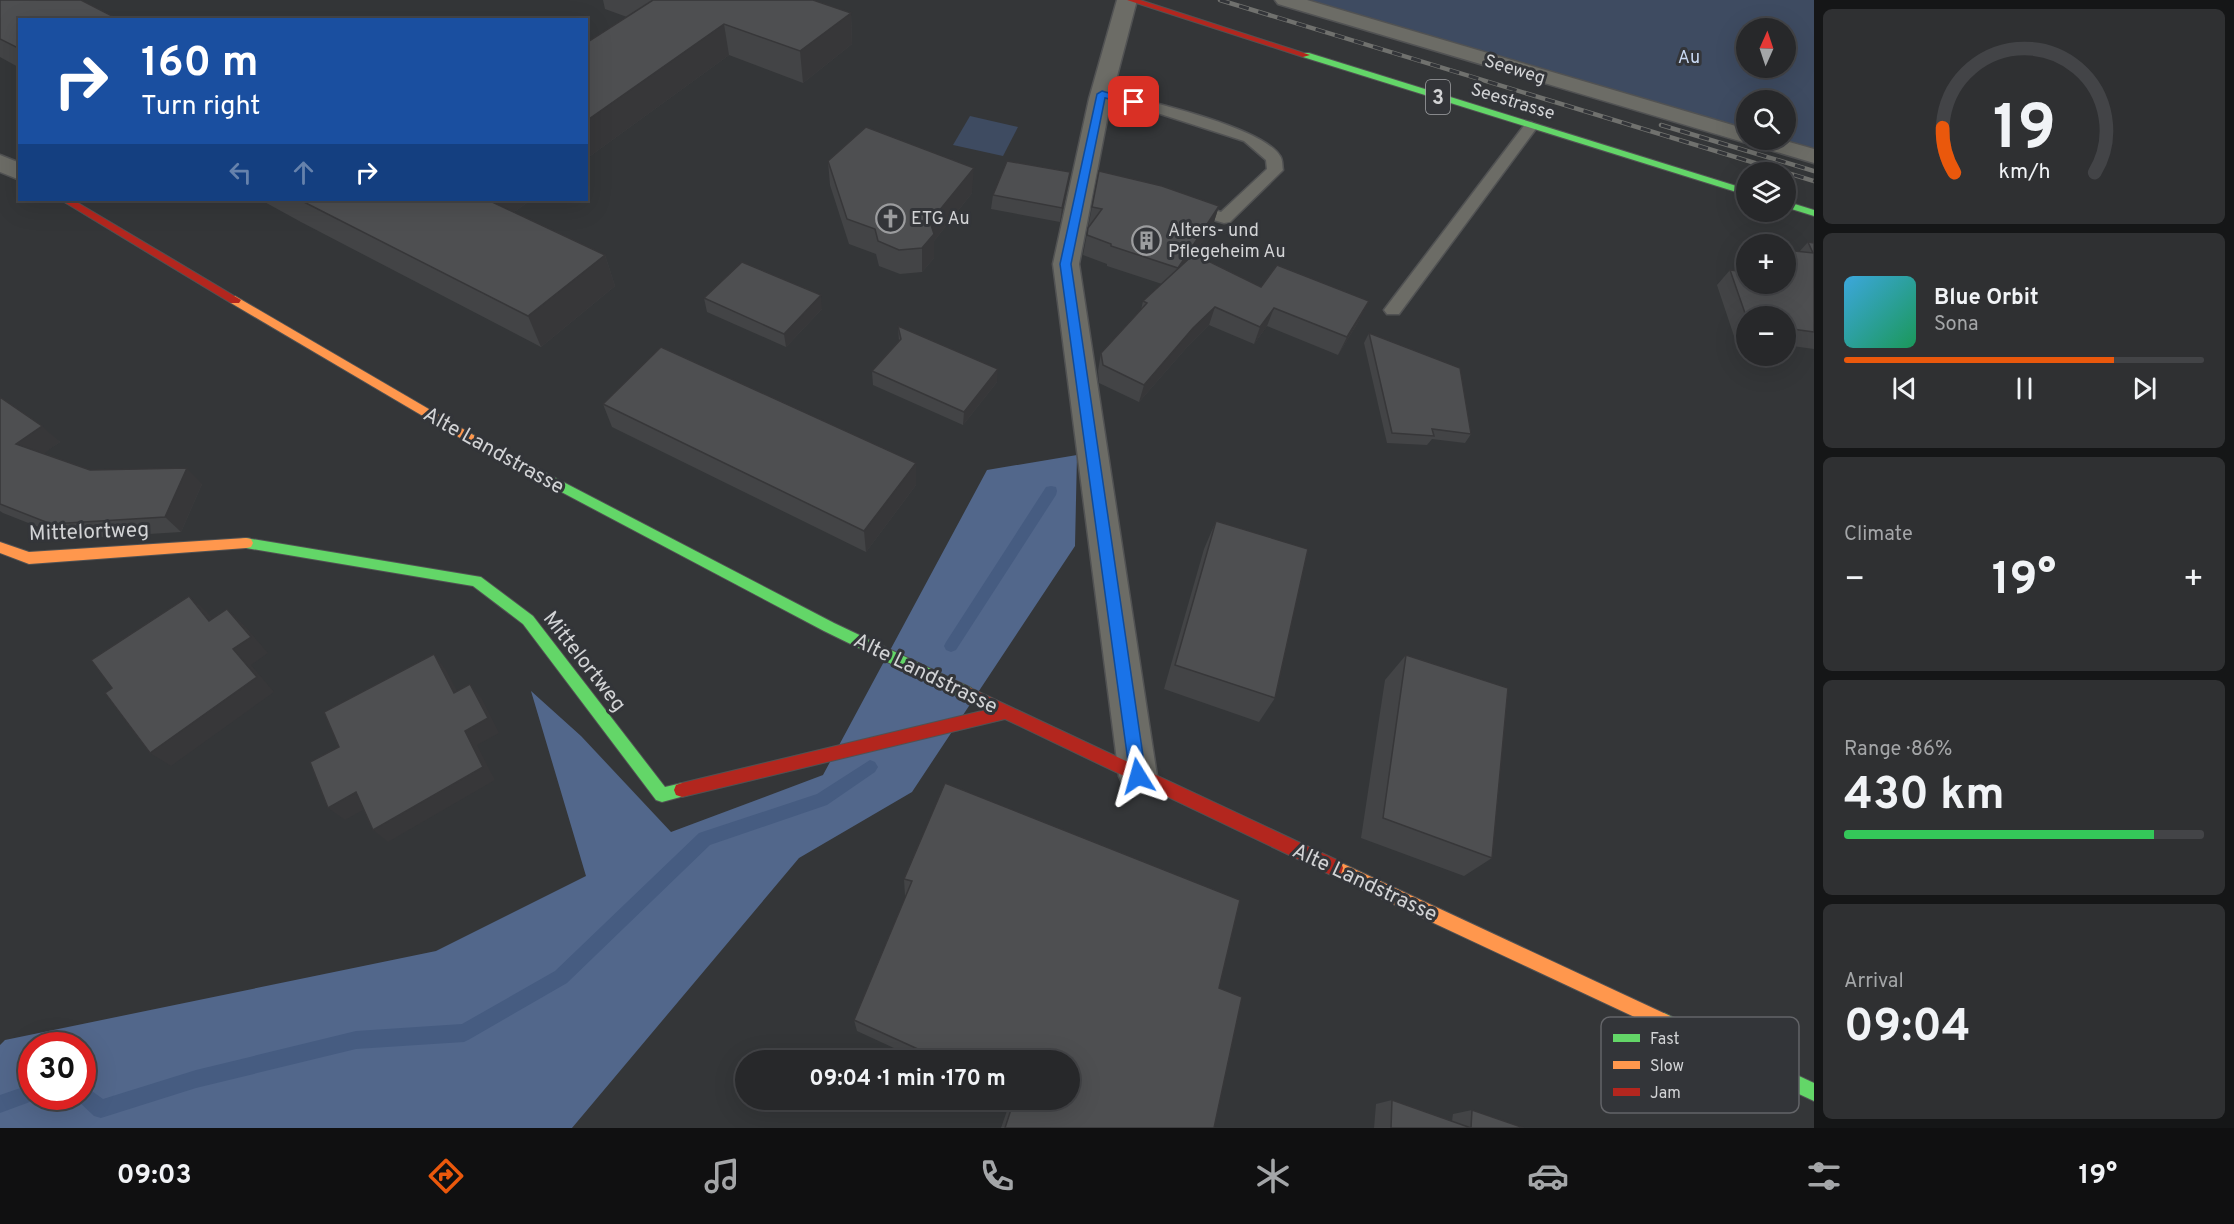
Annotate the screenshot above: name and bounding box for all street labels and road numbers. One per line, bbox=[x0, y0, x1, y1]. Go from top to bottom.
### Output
street label: Seeweg bbox=[1481, 50, 1548, 91]
street label: Seestrasse bbox=[1468, 79, 1557, 126]
road number: 3 bbox=[1426, 80, 1450, 114]
street label: Alte Landstrasse bbox=[418, 401, 568, 501]
street label: Mittelortweg bbox=[28, 517, 150, 548]
street label: Mittelortweg bbox=[536, 606, 632, 718]
street label: Alte Landstrasse bbox=[849, 628, 1002, 721]
street label: Alte Landstrasse bbox=[1287, 838, 1441, 929]

